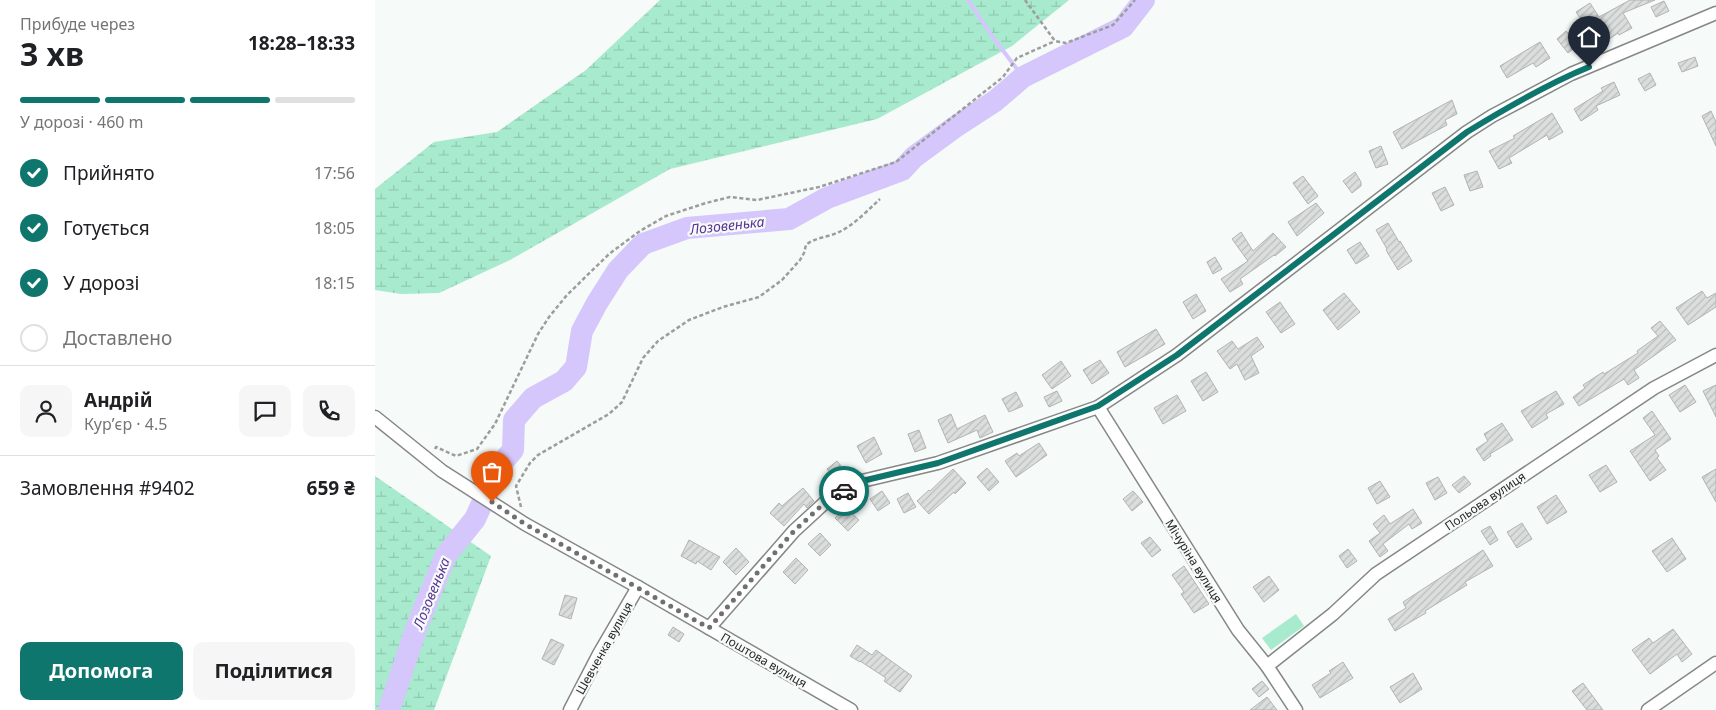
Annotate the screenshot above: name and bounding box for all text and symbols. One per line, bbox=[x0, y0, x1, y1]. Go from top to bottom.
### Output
text: Прибуде через bbox=[20, 13, 135, 35]
pin bbox=[1568, 16, 1610, 67]
icon: home bbox=[1575, 23, 1603, 51]
text: 18:28–18:33 bbox=[248, 30, 355, 56]
text: 3 хв bbox=[20, 32, 84, 75]
text: У дорозі · 460 m bbox=[20, 111, 144, 133]
icon: check bbox=[20, 159, 48, 187]
text: Прийнято bbox=[63, 160, 155, 186]
text: 17:56 bbox=[314, 162, 355, 184]
water label: Лозовенька bbox=[688, 212, 765, 238]
icon: check bbox=[20, 214, 48, 242]
text: Готується bbox=[63, 215, 150, 241]
text: 18:05 bbox=[314, 217, 355, 239]
icon: check bbox=[20, 269, 48, 297]
text: У дорозі bbox=[63, 270, 139, 296]
text: 18:15 bbox=[314, 272, 355, 294]
text: Доставлено bbox=[63, 325, 172, 351]
button: person bbox=[20, 385, 72, 437]
button: chat bbox=[239, 385, 291, 437]
button: phone bbox=[303, 385, 355, 437]
text: Андрій bbox=[84, 387, 152, 413]
text: Кур’єр · 4.5 bbox=[84, 413, 167, 435]
pin bbox=[471, 451, 513, 502]
icon: bag bbox=[478, 458, 506, 486]
courier bbox=[819, 466, 869, 516]
street label: Польова вулиця bbox=[1441, 468, 1529, 534]
text: Замовлення #9402 bbox=[20, 475, 195, 501]
text: 659 ₴ bbox=[307, 475, 355, 501]
icon: car bbox=[830, 477, 858, 505]
street label: Мічуріна вулиця bbox=[1161, 516, 1227, 606]
water label: Лозовенька bbox=[408, 555, 454, 632]
street label: Шевченка вулиця bbox=[571, 599, 637, 697]
street label: Поштова вулиця bbox=[718, 628, 810, 692]
button: Допомога bbox=[20, 642, 183, 700]
button: Поділитися bbox=[193, 642, 355, 700]

